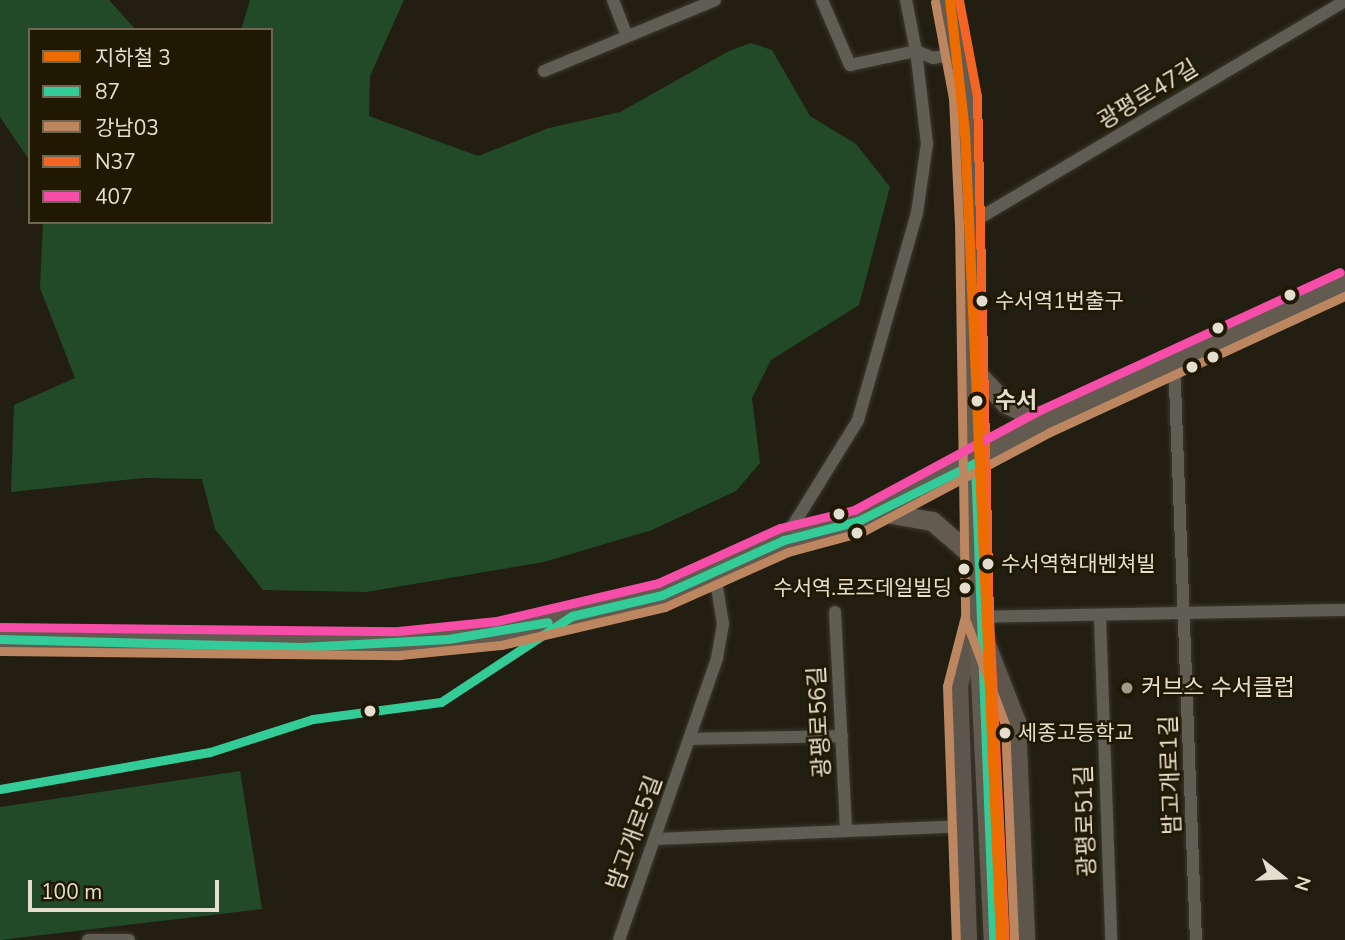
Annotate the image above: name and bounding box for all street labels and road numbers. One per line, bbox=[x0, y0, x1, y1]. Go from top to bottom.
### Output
street label: 광평로47길 bbox=[1093, 54, 1203, 136]
street label: 광평로56길 bbox=[803, 665, 837, 779]
street label: 밤고개로1길 bbox=[1155, 715, 1187, 835]
street label: 광평로51길 bbox=[1070, 764, 1102, 878]
street label: 밤고개로5길 bbox=[602, 772, 668, 894]

